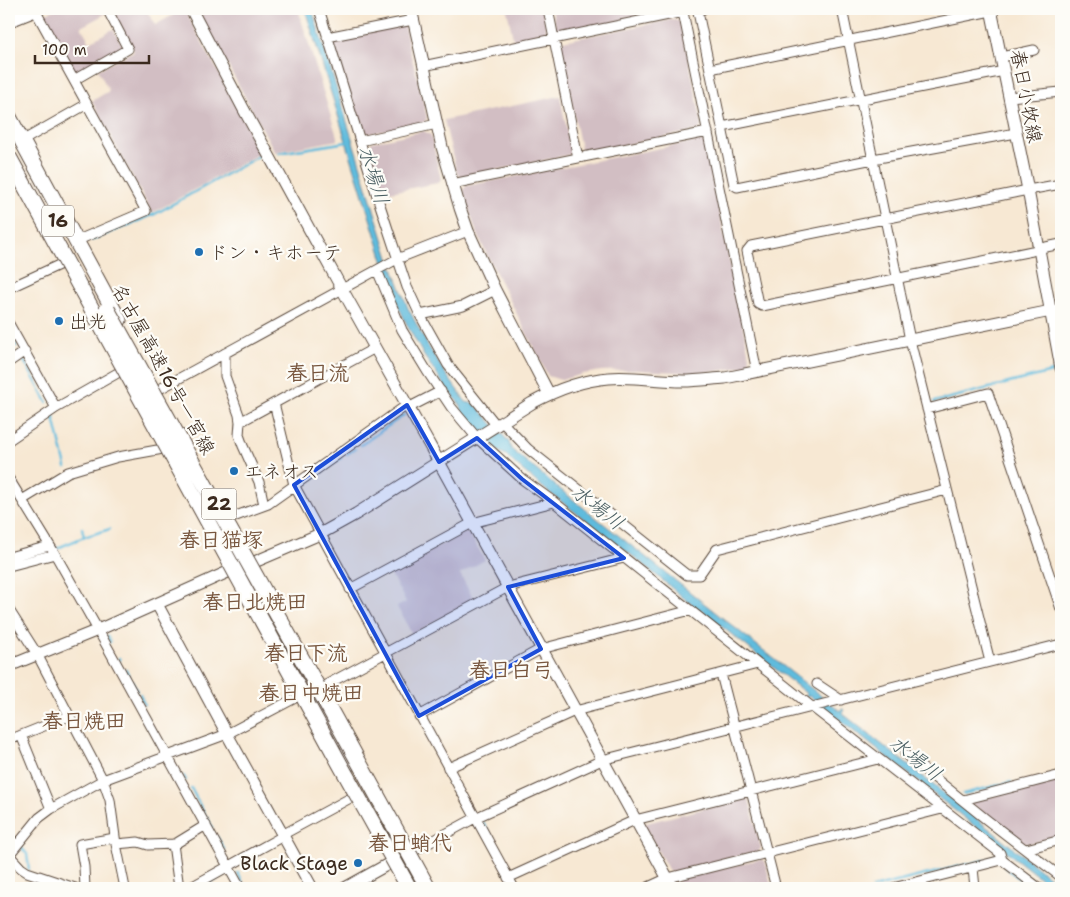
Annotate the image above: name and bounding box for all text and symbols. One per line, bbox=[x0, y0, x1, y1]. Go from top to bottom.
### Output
scale bar bbox=[35, 32, 149, 64]
text: 100 m bbox=[42, 40, 87, 60]
street label: 春日小牧線 bbox=[1005, 47, 1048, 145]
water label: 水場川 bbox=[353, 143, 395, 207]
road number: 16 bbox=[42, 206, 74, 237]
place label: ドン・キホーテ bbox=[209, 240, 342, 265]
marker: ドン・キホーテ bbox=[193, 246, 205, 258]
street label: 名古屋高速16号一宮線 bbox=[106, 279, 221, 459]
place label: 出光 bbox=[69, 309, 107, 334]
marker: 出光 bbox=[53, 315, 65, 327]
district label: 春日流 bbox=[287, 359, 350, 387]
place label: エネオス bbox=[244, 459, 319, 484]
marker: エネオス bbox=[228, 465, 240, 477]
water label: 水場川 bbox=[566, 478, 630, 536]
road number: 22 bbox=[202, 488, 236, 520]
district label: 春日猫塚 bbox=[179, 526, 263, 554]
district label: 春日北焼田 bbox=[203, 588, 308, 616]
district label: 春日下流 bbox=[264, 639, 348, 667]
district label: 春日白弓 bbox=[469, 656, 553, 684]
district label: 春日中焼田 bbox=[259, 679, 364, 707]
district label: 春日焼田 bbox=[42, 707, 126, 735]
water label: 水場川 bbox=[884, 729, 948, 787]
district label: 春日蛸代 bbox=[368, 829, 452, 857]
place label: Black Stage bbox=[240, 851, 348, 876]
marker: Black Stage bbox=[352, 857, 364, 869]

